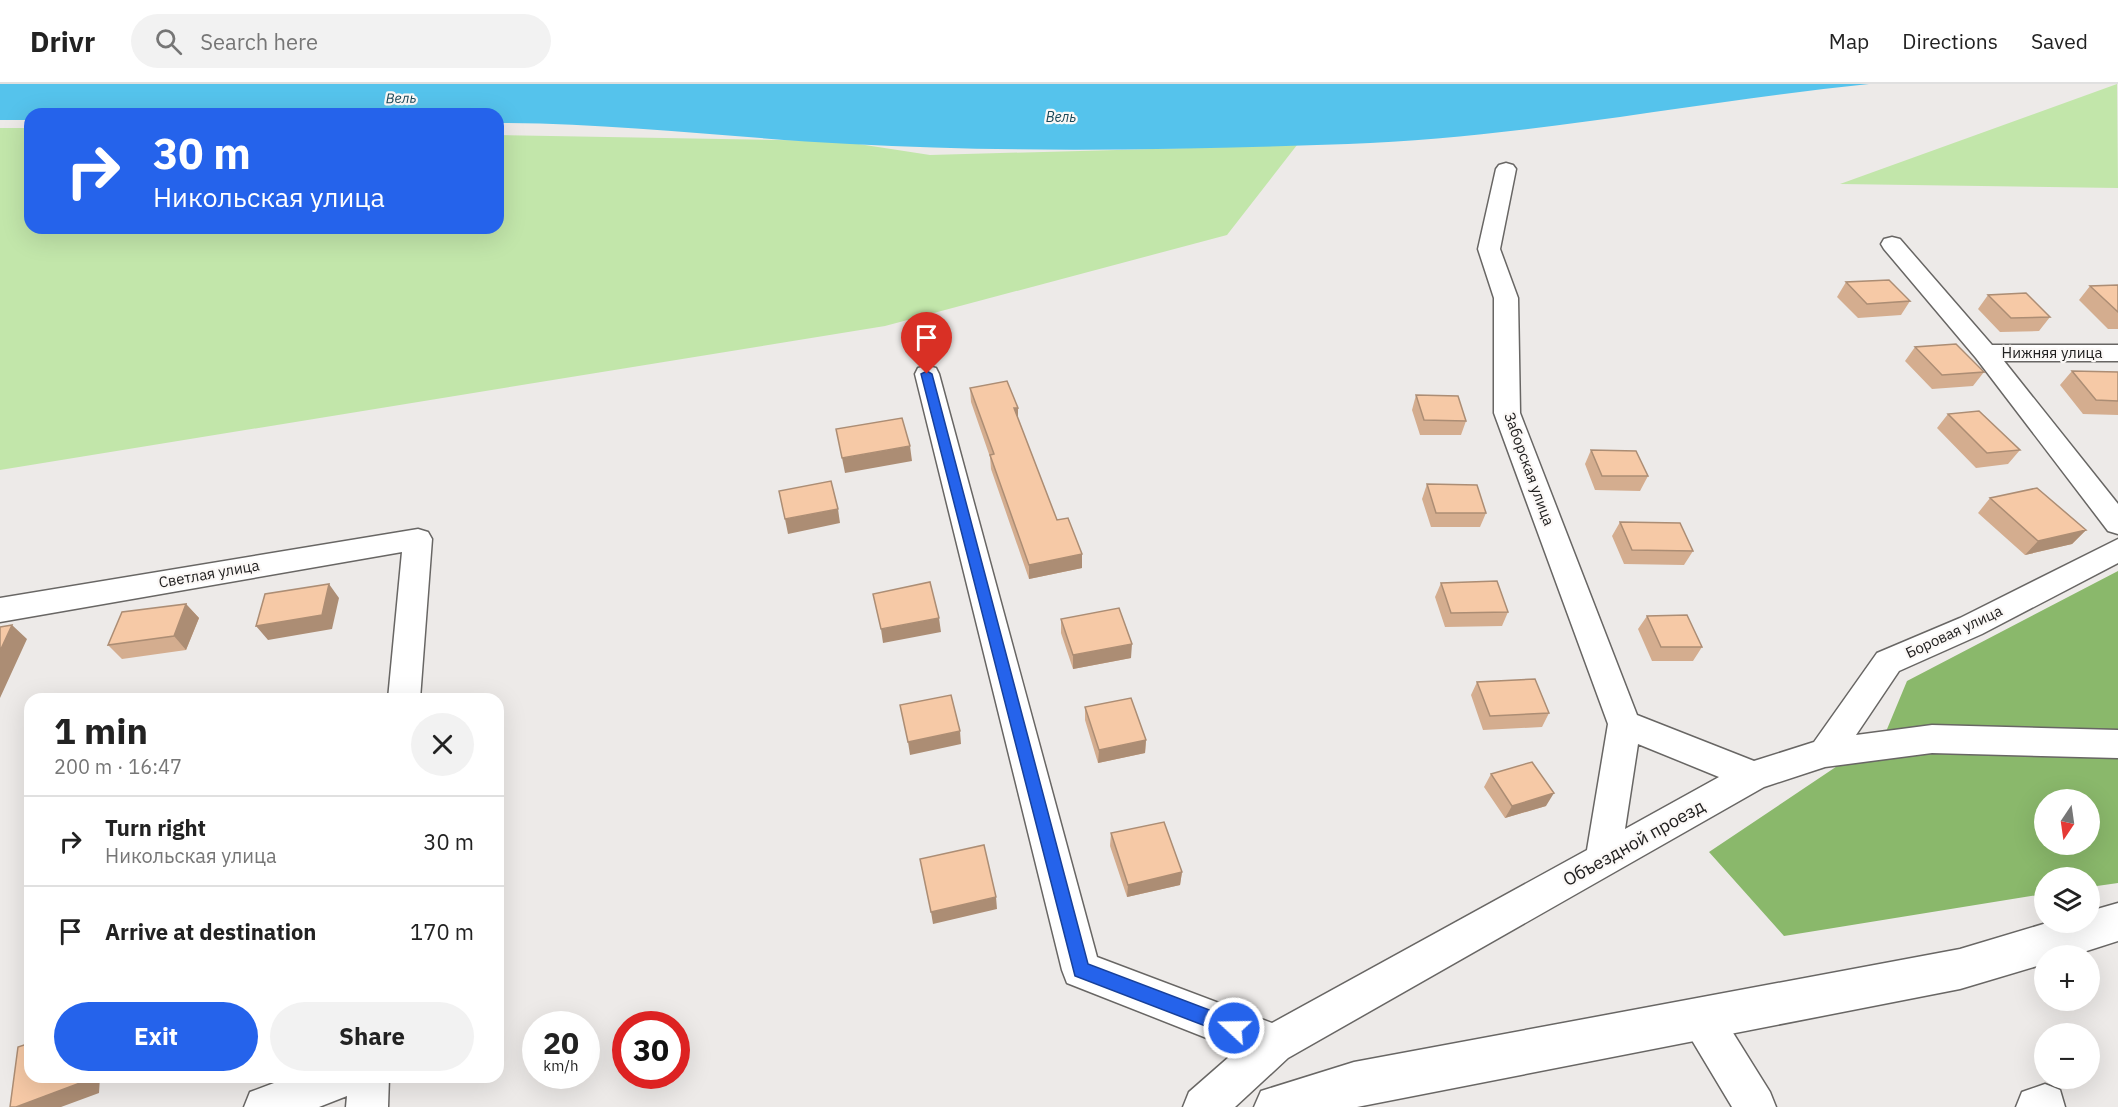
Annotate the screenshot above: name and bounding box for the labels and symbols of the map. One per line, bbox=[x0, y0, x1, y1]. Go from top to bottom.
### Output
water label: Вель bbox=[386, 89, 416, 107]
water label: Вель bbox=[1046, 108, 1076, 126]
pin bbox=[901, 312, 952, 374]
street label: Нижняя улица bbox=[2002, 343, 2102, 362]
street label: Заборская улица bbox=[1500, 410, 1559, 528]
street label: Светлая улица bbox=[157, 555, 261, 592]
street label: Боровая улица bbox=[1902, 601, 2005, 662]
north arrow bbox=[2034, 789, 2100, 855]
street label: Объездной проезд bbox=[1559, 794, 1709, 891]
position arrow bbox=[1202, 996, 1266, 1060]
speed limit sign: 30 bbox=[612, 1011, 690, 1089]

